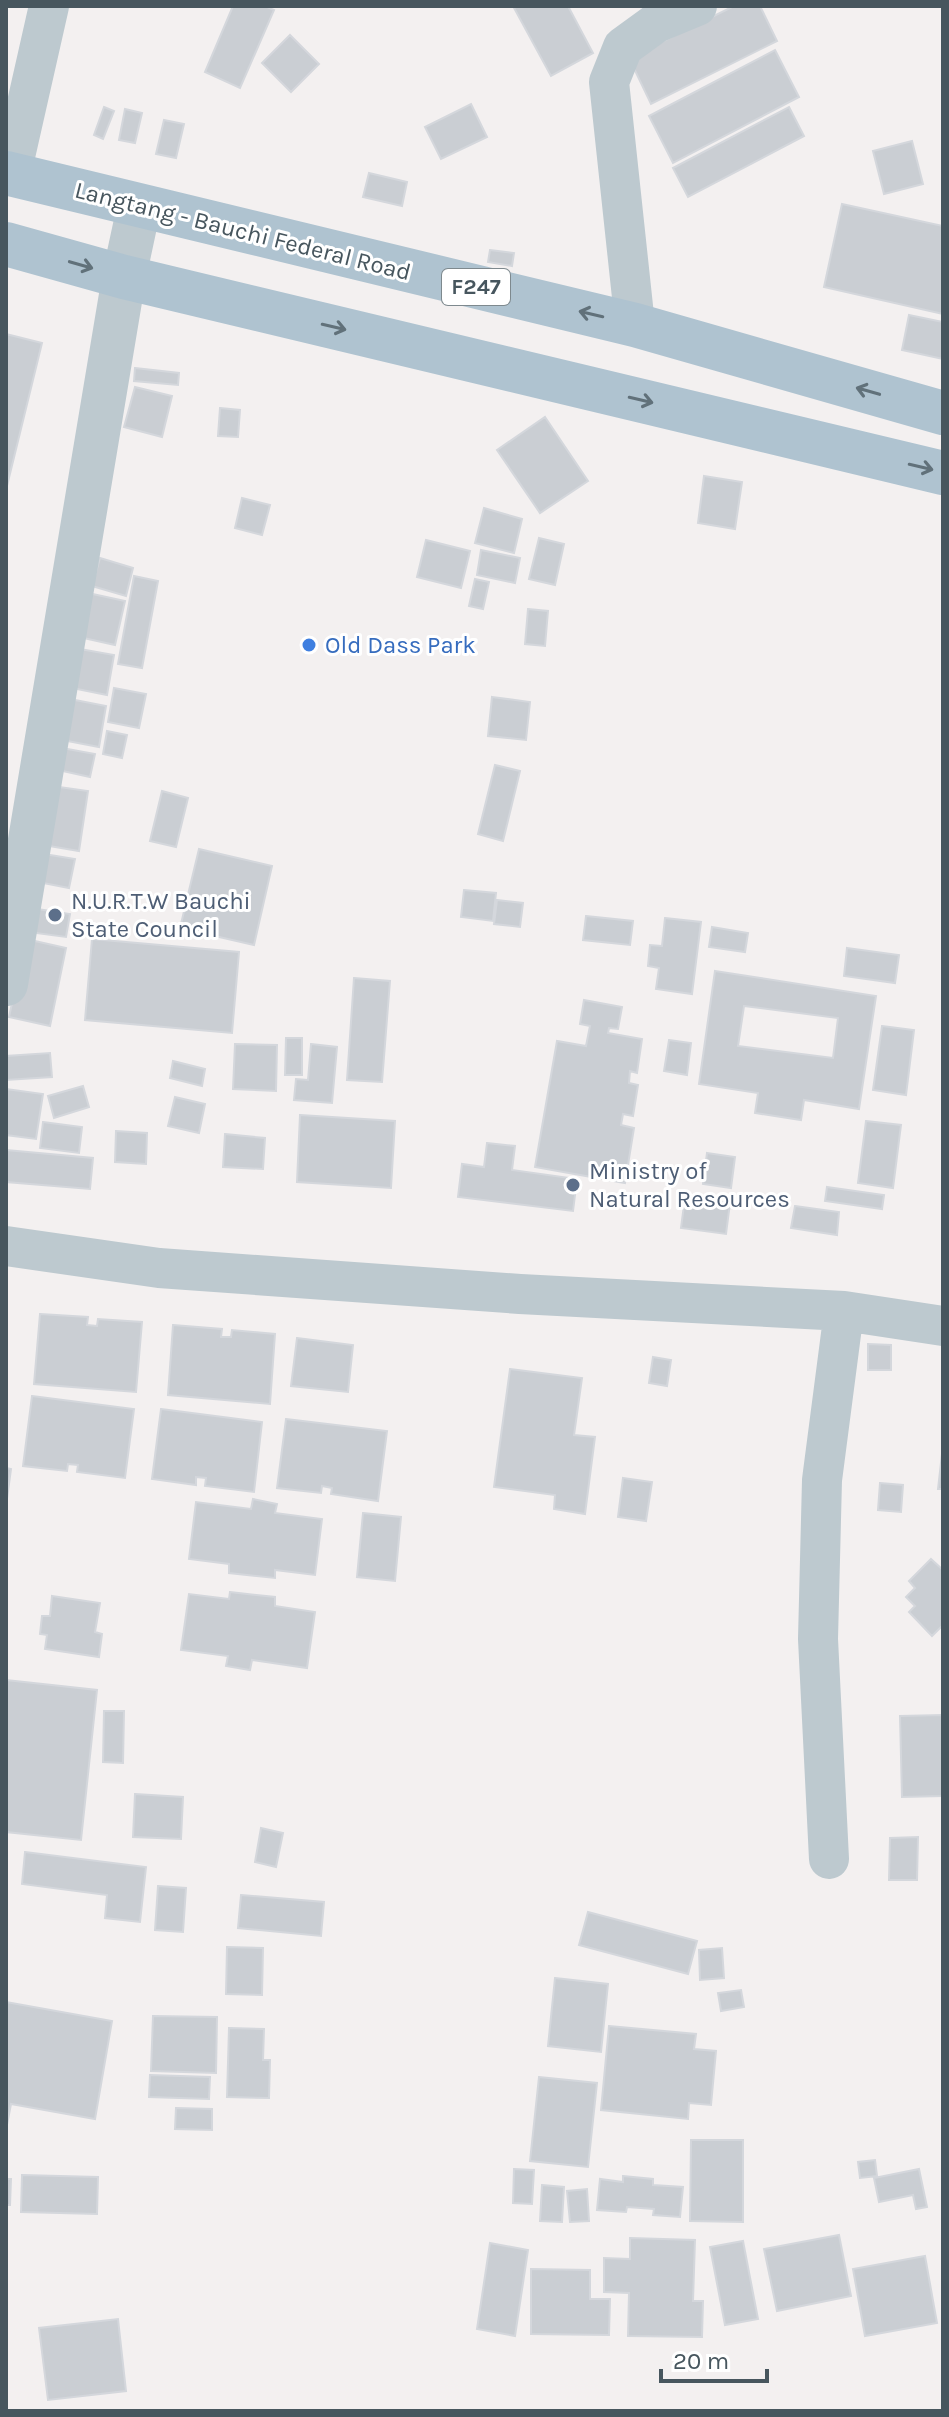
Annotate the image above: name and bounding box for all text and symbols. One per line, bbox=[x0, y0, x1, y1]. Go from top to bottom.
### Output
street label: Langtang - Bauchi Federal Road bbox=[72, 176, 414, 286]
one-way arrow bbox=[68, 258, 94, 273]
road number: F247 bbox=[442, 269, 510, 305]
one-way arrow bbox=[578, 306, 604, 321]
one-way arrow bbox=[320, 320, 346, 335]
one-way arrow bbox=[856, 383, 881, 397]
one-way arrow bbox=[627, 394, 653, 409]
one-way arrow bbox=[908, 461, 933, 476]
place label: Old Dass Park bbox=[325, 631, 476, 659]
marker: Old Dass Park bbox=[300, 636, 318, 654]
place label: N.U.R.T.W Bauchi State Council bbox=[71, 887, 251, 943]
marker: N.U.R.T.W Bauchi State Council bbox=[46, 906, 64, 924]
place label: Ministry of Natural Resources bbox=[589, 1157, 790, 1213]
marker: Ministry of Natural Resources bbox=[564, 1176, 582, 1194]
scale bar bbox=[661, 2333, 767, 2383]
text: 20 m bbox=[673, 2347, 729, 2375]

